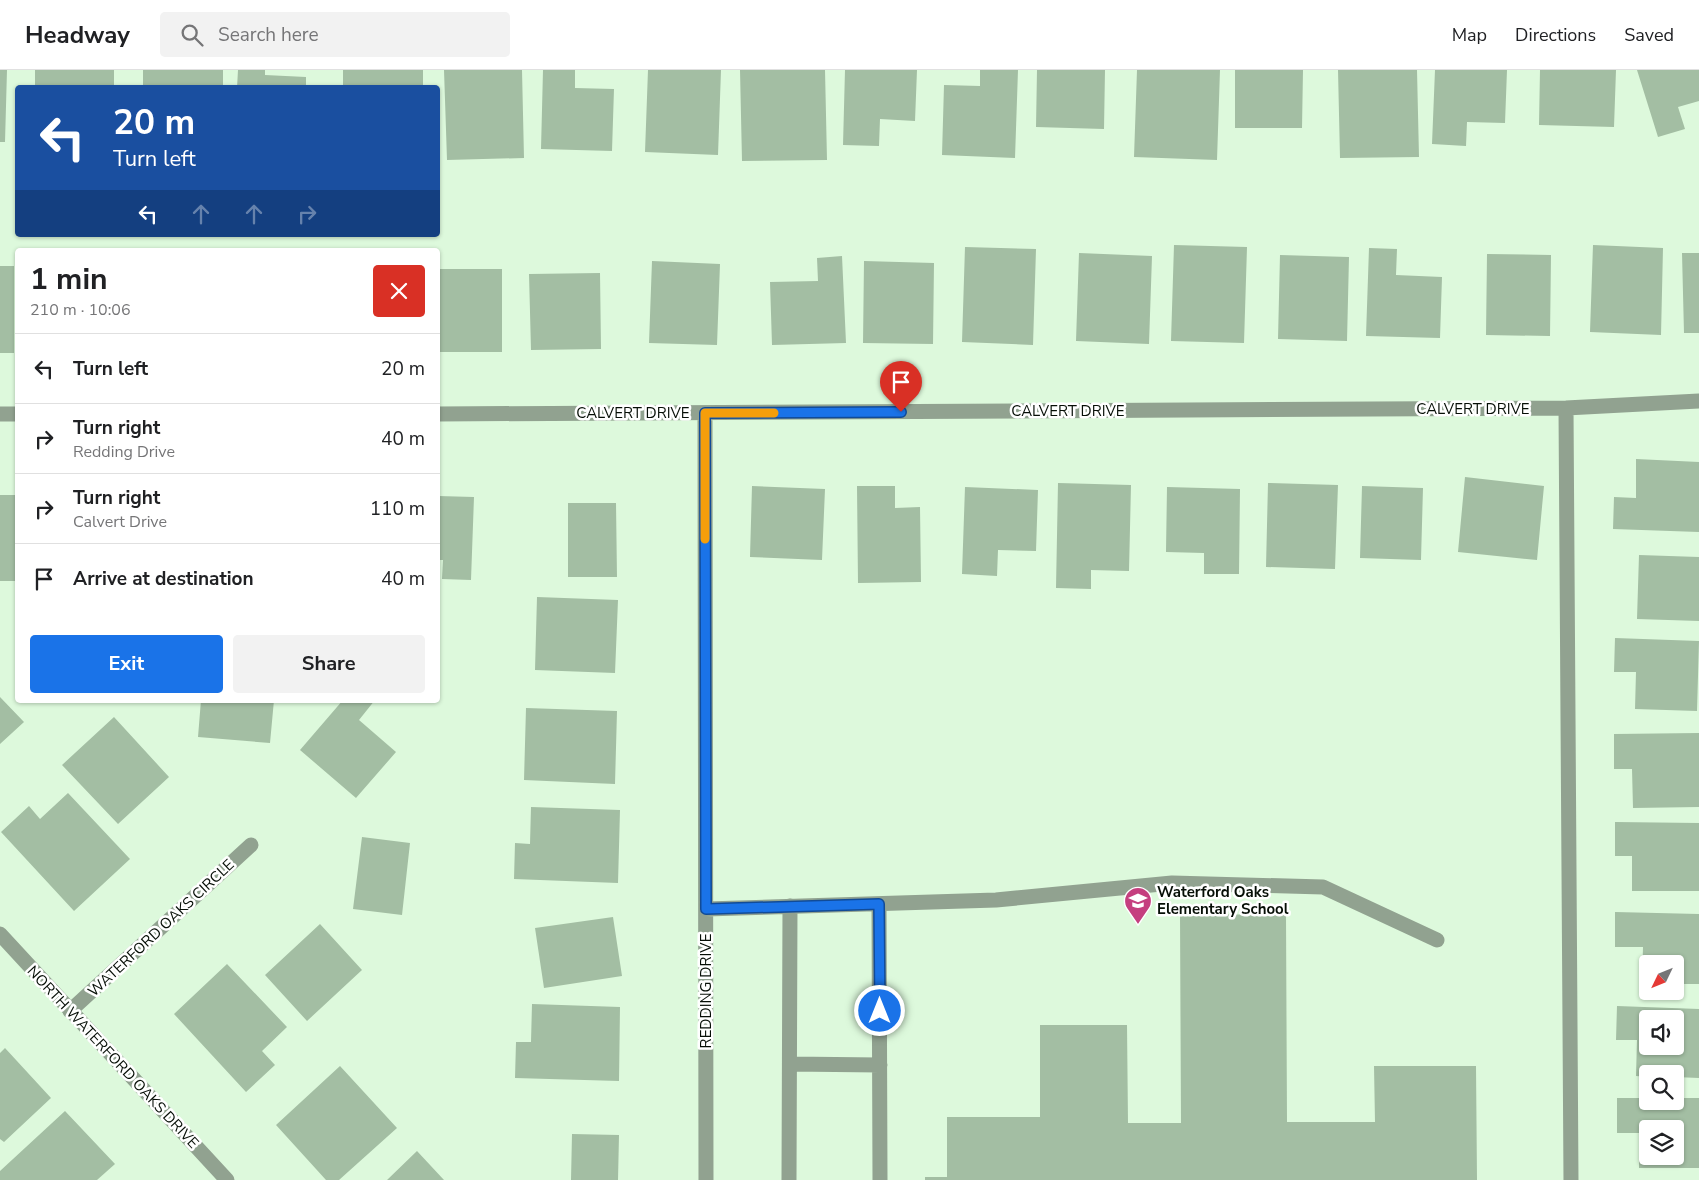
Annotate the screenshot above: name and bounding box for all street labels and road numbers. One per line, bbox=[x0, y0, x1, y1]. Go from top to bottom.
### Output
street label: CALVERT DRIVE bbox=[1416, 399, 1530, 419]
street label: CALVERT DRIVE bbox=[1011, 401, 1125, 421]
street label: CALVERT DRIVE bbox=[576, 403, 690, 423]
street label: WATERFORD OAKS CIRCLE bbox=[84, 855, 238, 1001]
street label: REDDING DRIVE bbox=[696, 934, 716, 1048]
street label: NORTH WATERFORD OAKS DRIVE bbox=[23, 961, 203, 1153]

